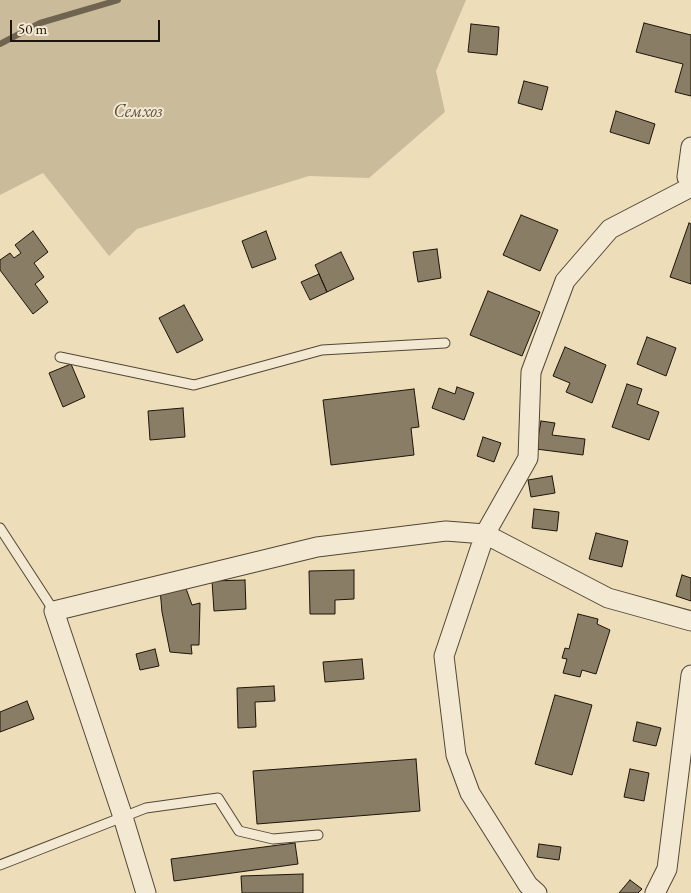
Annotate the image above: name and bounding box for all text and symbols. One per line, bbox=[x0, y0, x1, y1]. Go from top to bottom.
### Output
scale bar bbox=[12, 10, 162, 42]
text: 50 m bbox=[18, 19, 47, 38]
park label: Семхоз bbox=[113, 101, 163, 123]

